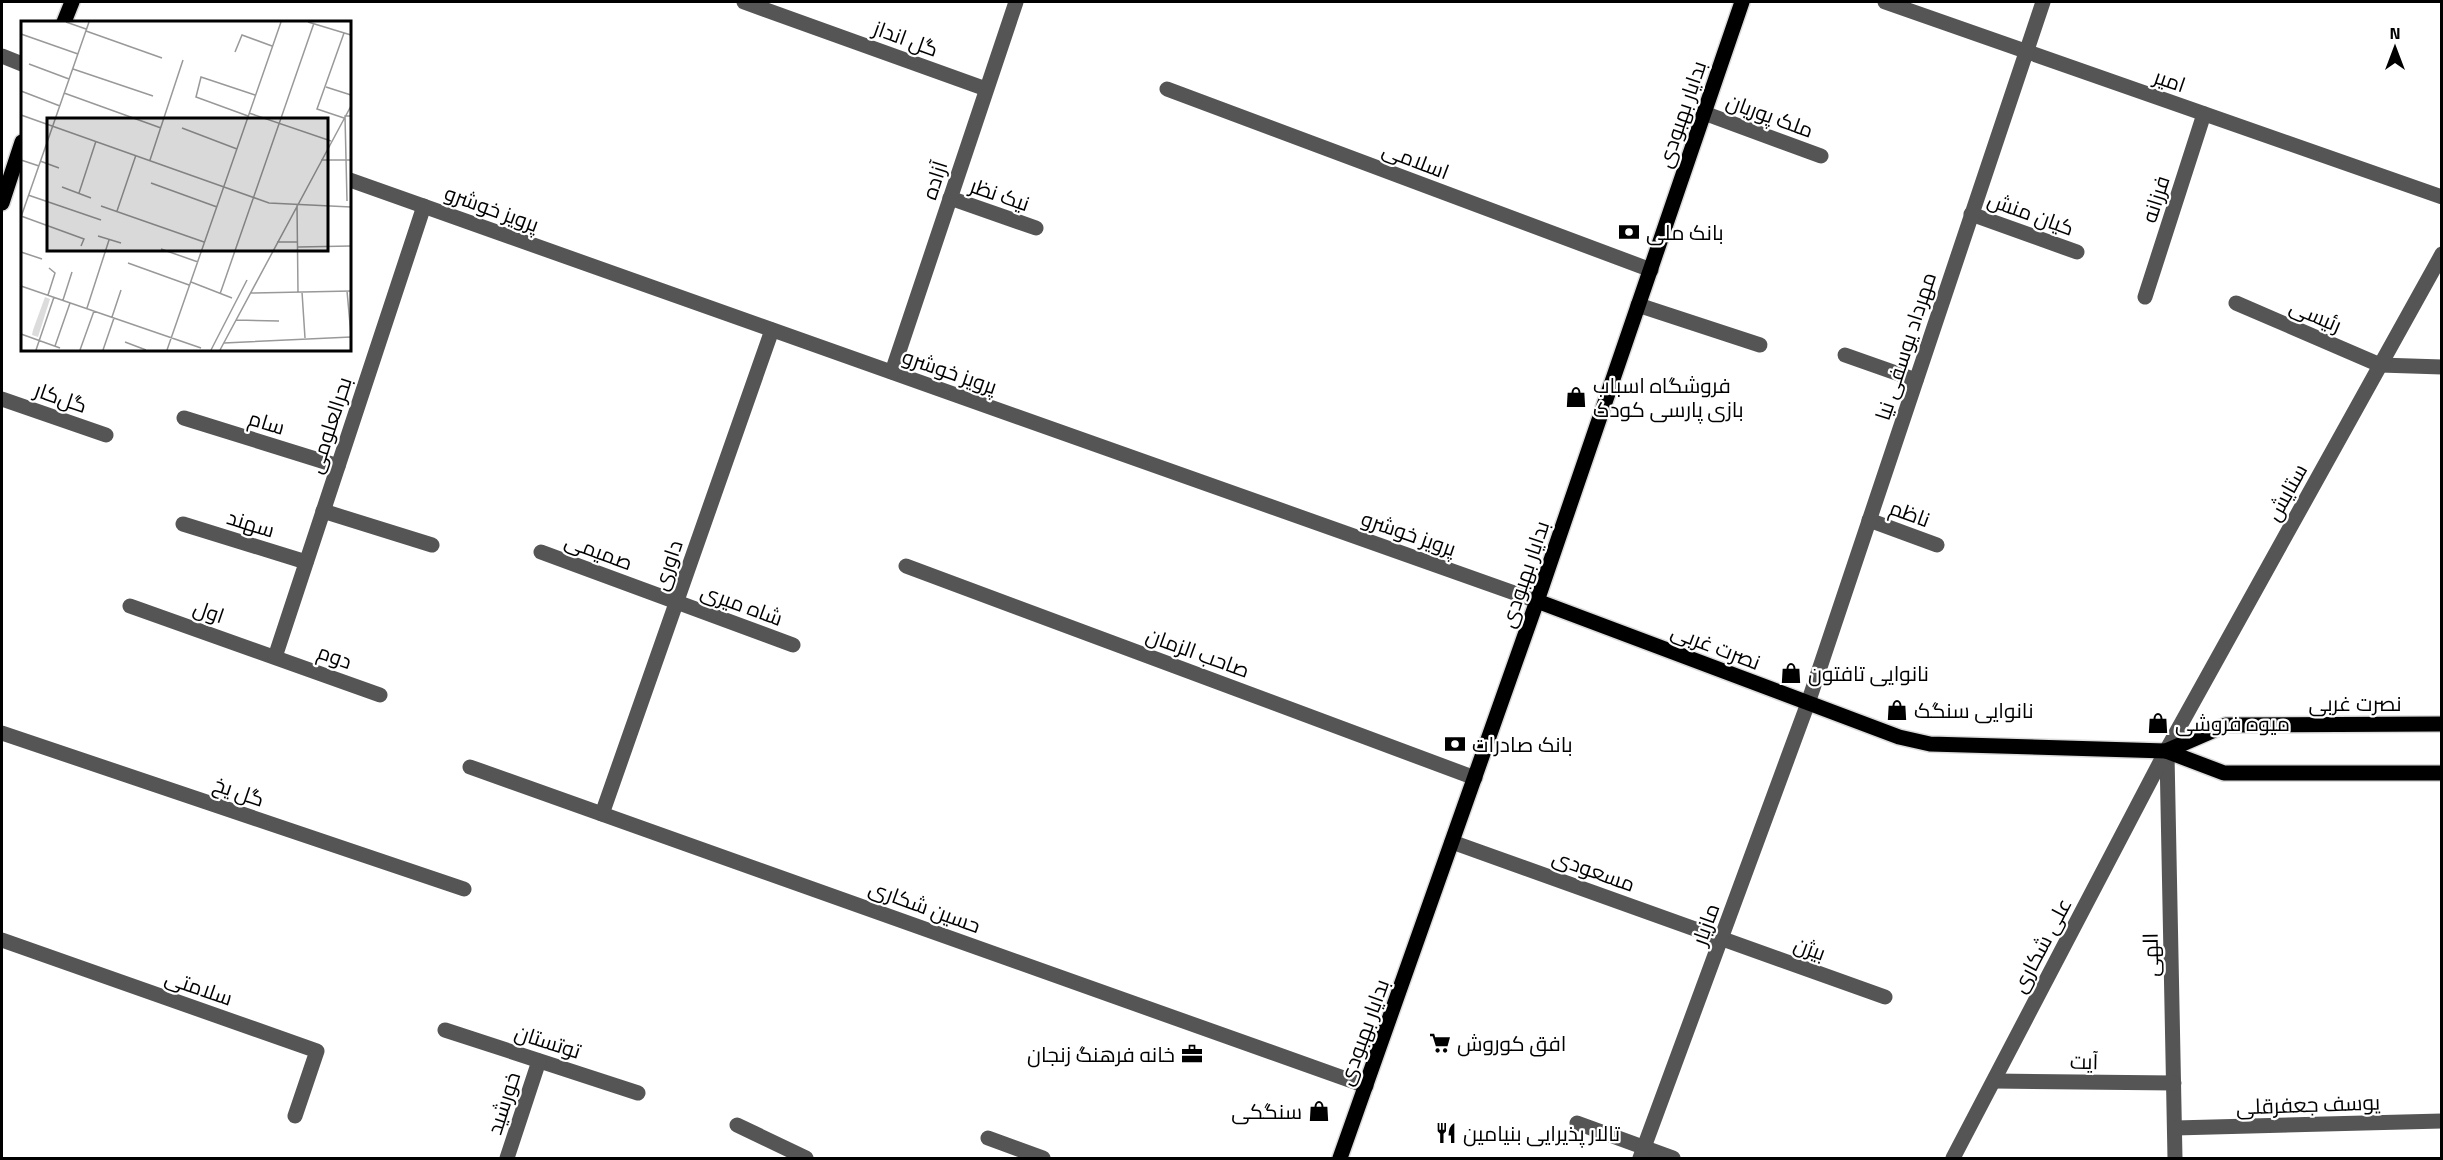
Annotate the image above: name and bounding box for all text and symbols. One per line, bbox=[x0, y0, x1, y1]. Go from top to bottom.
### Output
street label: گل انداز bbox=[868, 11, 943, 65]
north arrow bbox=[2365, 18, 2425, 78]
inset map bbox=[21, 21, 351, 351]
text: N bbox=[2389, 21, 2401, 45]
street label: بدایار بهبودی bbox=[1648, 56, 1714, 172]
street label: امیر bbox=[2149, 59, 2190, 100]
street label: ملک پوریان bbox=[1722, 84, 1818, 146]
street label: اسلامی bbox=[1378, 133, 1454, 187]
street label: آزاده bbox=[913, 156, 955, 204]
street label: نیک نظر bbox=[965, 169, 1034, 219]
street label: فرزانه bbox=[2132, 171, 2178, 227]
street label: پرویز خوشرو bbox=[440, 176, 544, 240]
street label: کیان منش bbox=[1983, 183, 2079, 243]
place label: بانک ملی bbox=[1646, 216, 1724, 248]
bank icon: بانک ملی bbox=[1617, 220, 1641, 244]
street label: مهرداد یوسفی نیا bbox=[1866, 268, 1944, 424]
street label: رئیسی bbox=[2285, 290, 2347, 340]
street label: پرویز خوشرو bbox=[898, 340, 1002, 402]
place label: فروشگاه اسباب بازی پارسی کودک bbox=[1593, 369, 1744, 425]
street label: گل‌کار bbox=[29, 373, 92, 421]
street label: بحرالعلومی bbox=[298, 373, 360, 477]
shop icon: فروشگاه اسباب بازی پارسی کودک bbox=[1564, 385, 1588, 409]
street label: سام bbox=[245, 401, 289, 443]
street label: ستایش bbox=[2257, 457, 2315, 527]
street label: ناظم bbox=[1885, 491, 1935, 535]
street label: سهند bbox=[223, 501, 279, 545]
street label: پرویز خوشرو bbox=[1357, 502, 1461, 564]
street label: بدایار بهبودی bbox=[1491, 516, 1557, 632]
street label: صمیمی bbox=[560, 524, 638, 578]
street label: داوری bbox=[643, 535, 691, 595]
street label: شاه میری bbox=[696, 574, 788, 634]
street label: اول bbox=[189, 591, 229, 631]
street label: نصرت غربی bbox=[1667, 614, 1765, 678]
street label: صاحب الزمان bbox=[1142, 618, 1254, 686]
street label: دوم bbox=[313, 635, 357, 677]
place label: نانوایی تافتون bbox=[1808, 657, 1929, 689]
shop icon: نانوایی تافتون bbox=[1779, 661, 1803, 685]
street label: نصرت غربی bbox=[2308, 687, 2402, 719]
place label: نانوایی سنگک bbox=[1914, 694, 2034, 726]
shop icon: نانوایی سنگک bbox=[1885, 698, 1909, 722]
place label: میوه فروشی bbox=[2175, 707, 2290, 739]
shop icon: میوه فروشی bbox=[2146, 711, 2170, 735]
place label: بانک صادرات bbox=[1472, 728, 1573, 760]
bank icon: بانک صادرات bbox=[1443, 732, 1467, 756]
street label: گل یخ bbox=[209, 767, 269, 815]
street label: مسعودی bbox=[1548, 840, 1640, 900]
street label: حسین شکاری bbox=[865, 871, 985, 941]
street label: علی شکاری bbox=[2003, 892, 2079, 998]
street label: مازیار bbox=[1682, 899, 1727, 950]
street label: بیژن bbox=[1789, 927, 1831, 969]
street label: الهی bbox=[2134, 933, 2166, 977]
street label: سلامتی bbox=[161, 961, 237, 1013]
street label: بدایار بهبودی bbox=[1329, 974, 1397, 1090]
street label: توتستان bbox=[511, 1015, 586, 1067]
place label: افق کوروش bbox=[1457, 1027, 1566, 1059]
supermarket icon: افق کوروش bbox=[1428, 1031, 1452, 1055]
place label: خانه فرهنگ زنجان bbox=[1027, 1038, 1175, 1070]
office icon: خانه فرهنگ زنجان bbox=[1180, 1042, 1204, 1066]
street label: آیت bbox=[2070, 1045, 2099, 1077]
street label: خورشید bbox=[478, 1068, 528, 1138]
street label: یوسف جعفرقلی bbox=[2235, 1085, 2381, 1123]
place label: سنگکی bbox=[1231, 1095, 1302, 1127]
shop icon: سنگکی bbox=[1307, 1099, 1331, 1123]
place label: تالار پذیرایی بنیامین bbox=[1463, 1117, 1621, 1149]
restaurant icon: تالار پذیرایی بنیامین bbox=[1434, 1121, 1458, 1145]

